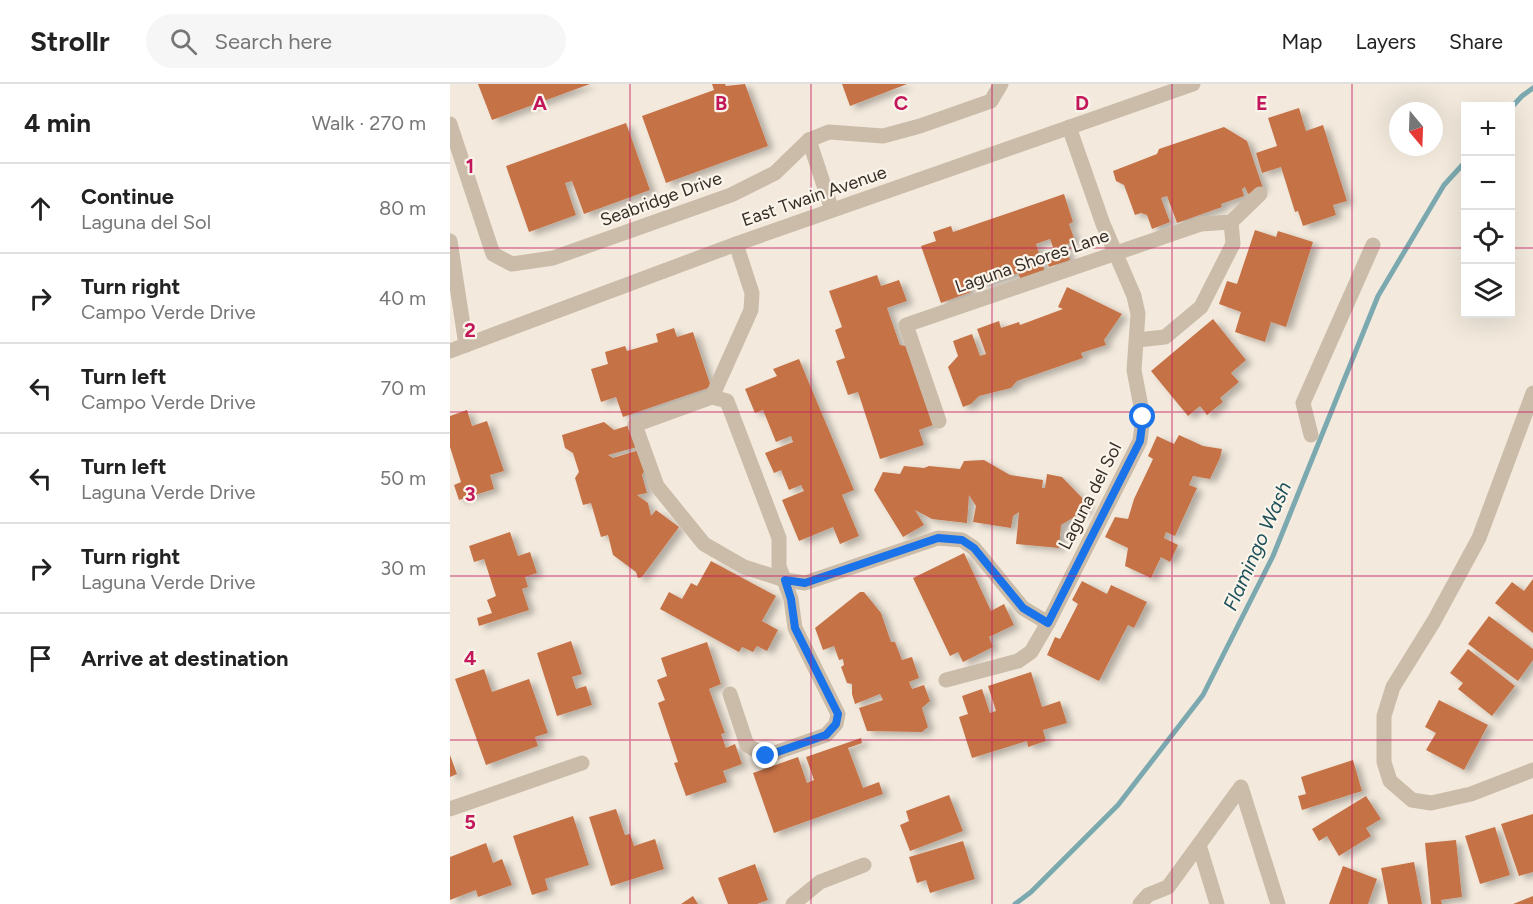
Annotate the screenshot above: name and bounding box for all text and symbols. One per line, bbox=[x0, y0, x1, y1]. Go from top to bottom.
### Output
search box bbox=[146, 14, 566, 68]
text: Strollr bbox=[30, 24, 110, 58]
icon: search bbox=[167, 25, 200, 58]
text: Search here bbox=[215, 28, 332, 55]
text: Map bbox=[1282, 29, 1322, 54]
text: Layers bbox=[1355, 29, 1416, 54]
text: Share bbox=[1449, 29, 1503, 54]
text: A bbox=[533, 91, 548, 115]
text: B bbox=[715, 91, 727, 115]
text: C bbox=[894, 91, 908, 115]
text: D bbox=[1075, 91, 1089, 115]
text: E bbox=[1256, 91, 1268, 115]
north arrow bbox=[1389, 102, 1443, 156]
map controls bbox=[1461, 102, 1515, 318]
button: + bbox=[1461, 102, 1515, 156]
text: 4 min bbox=[24, 107, 91, 139]
text: Walk · 270 m bbox=[312, 111, 426, 135]
text: 1 bbox=[466, 154, 474, 178]
button: − bbox=[1461, 156, 1515, 210]
street label: East Twain Avenue bbox=[739, 161, 890, 231]
street label: Seabridge Drive bbox=[597, 167, 725, 231]
text: Continue bbox=[81, 183, 174, 210]
icon: ahead bbox=[24, 192, 57, 225]
text: 80 m bbox=[379, 196, 426, 220]
text: Laguna del Sol bbox=[81, 210, 211, 234]
button: locate bbox=[1461, 210, 1515, 264]
street label: Laguna Shores Lane bbox=[952, 224, 1112, 298]
button: layers bbox=[1461, 264, 1515, 318]
text: Turn right bbox=[81, 273, 180, 300]
icon: right bbox=[24, 282, 57, 315]
text: 40 m bbox=[379, 286, 426, 310]
text: Campo Verde Drive bbox=[81, 300, 256, 324]
text: 2 bbox=[464, 318, 476, 342]
text: Turn left bbox=[81, 363, 167, 390]
icon: left bbox=[24, 372, 57, 405]
text: 70 m bbox=[380, 376, 426, 400]
text: Campo Verde Drive bbox=[81, 390, 256, 414]
route start bbox=[1129, 403, 1155, 429]
street label: Laguna del Sol bbox=[1054, 439, 1126, 553]
text: Turn left bbox=[81, 453, 167, 480]
icon: left bbox=[24, 462, 57, 495]
text: 50 m bbox=[380, 466, 426, 490]
water label: Flamingo Wash bbox=[1218, 478, 1296, 614]
text: Laguna Verde Drive bbox=[81, 480, 255, 504]
text: 3 bbox=[464, 482, 476, 506]
text: Turn right bbox=[81, 543, 180, 570]
icon: right bbox=[24, 552, 57, 585]
text: 30 m bbox=[380, 556, 426, 580]
text: Laguna Verde Drive bbox=[81, 570, 255, 594]
icon: arrive bbox=[24, 642, 57, 675]
text: Arrive at destination bbox=[81, 645, 289, 672]
text: 4 bbox=[464, 646, 477, 670]
route end bbox=[752, 742, 778, 768]
text: 5 bbox=[464, 810, 476, 834]

